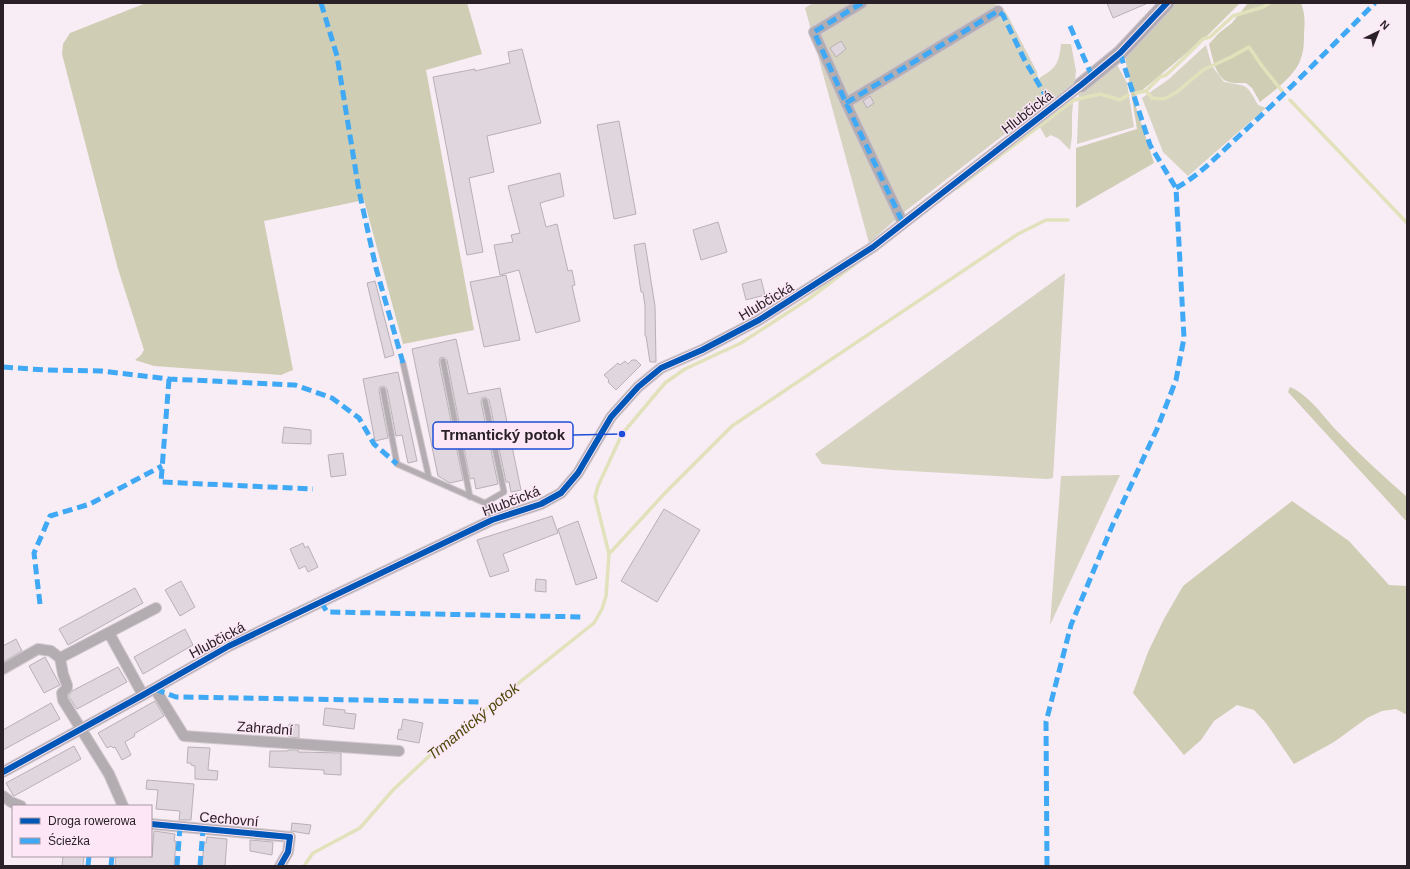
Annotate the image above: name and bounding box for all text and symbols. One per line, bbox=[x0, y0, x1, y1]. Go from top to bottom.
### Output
north arrow bbox=[1358, 12, 1398, 52]
text: N bbox=[1378, 18, 1392, 32]
street label: Hlubčická bbox=[998, 87, 1056, 137]
street label: Hlubčická bbox=[736, 278, 796, 323]
callout: Trmantický potok bbox=[433, 422, 573, 449]
text: Trmantický potok bbox=[441, 426, 566, 443]
street label: Hlubčická bbox=[480, 483, 542, 519]
street label: Hlubčická bbox=[186, 619, 248, 661]
water label: Trmantický potok bbox=[424, 678, 523, 763]
street label: Zahradní bbox=[236, 718, 294, 738]
legend bbox=[12, 805, 152, 857]
street label: Cechovní bbox=[199, 808, 259, 830]
text: Droga rowerowa bbox=[48, 814, 136, 828]
text: Ścieżka bbox=[48, 833, 90, 848]

